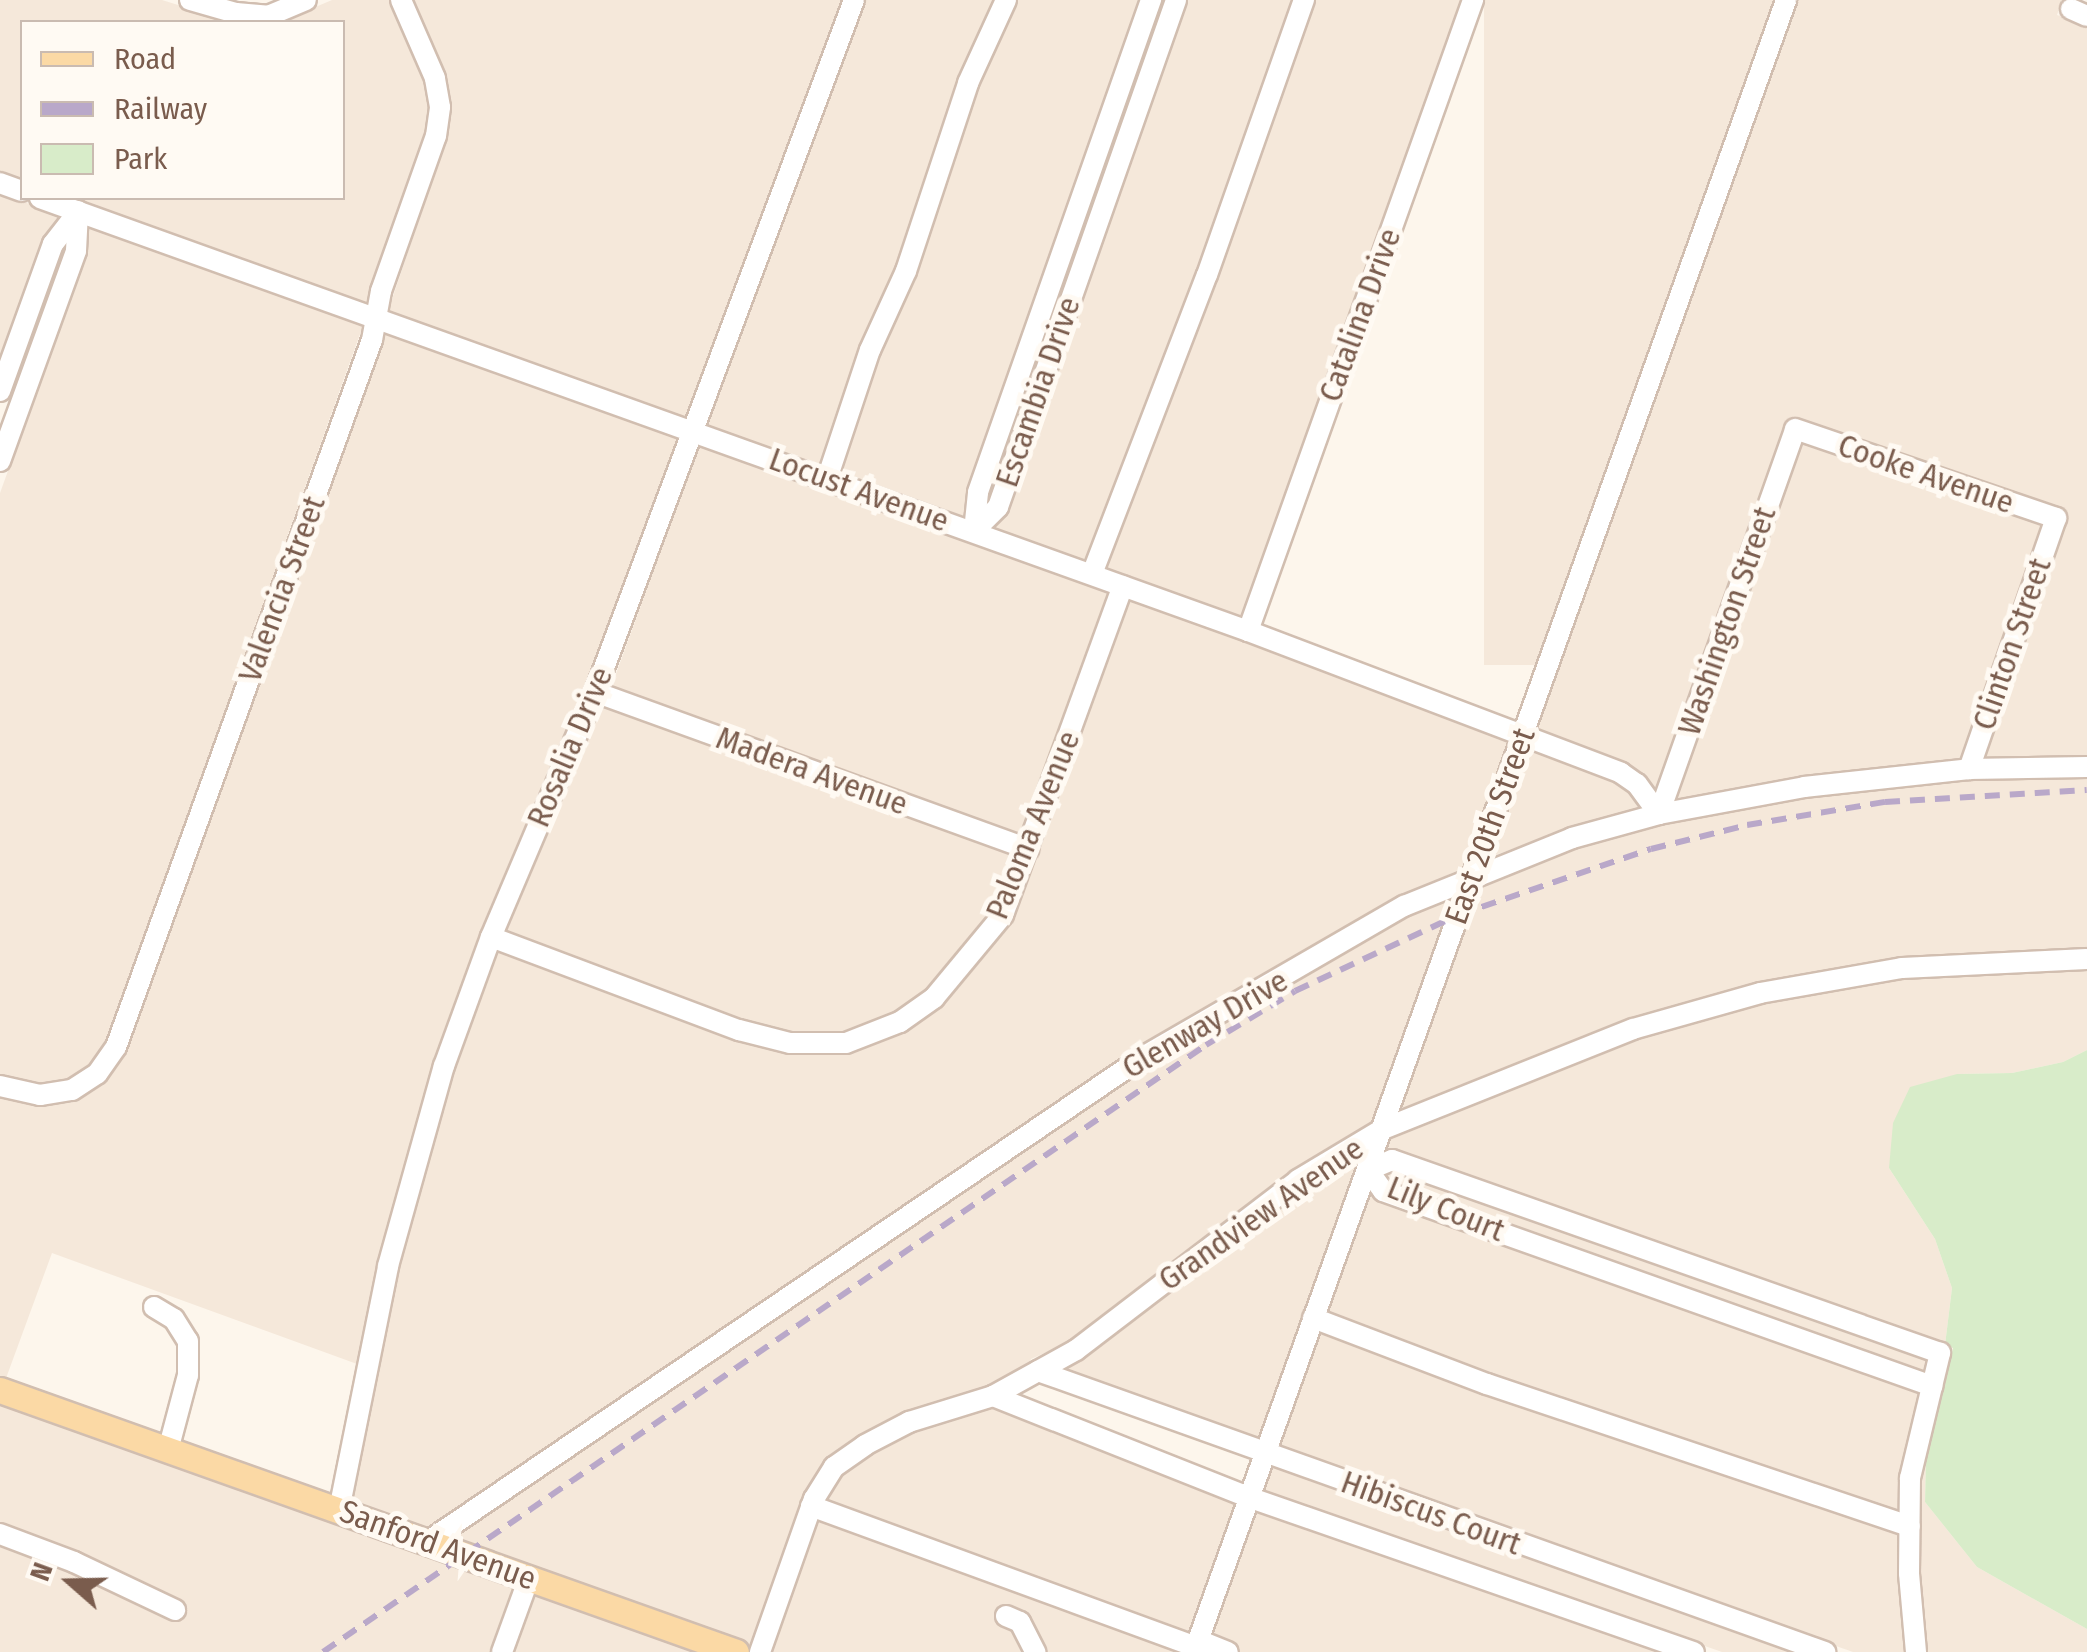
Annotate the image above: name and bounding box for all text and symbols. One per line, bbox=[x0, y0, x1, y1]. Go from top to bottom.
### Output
legend bbox=[20, 20, 345, 200]
text: Road bbox=[114, 41, 176, 77]
text: Railway bbox=[114, 91, 207, 127]
text: Park bbox=[114, 141, 167, 177]
street label: Catalina Drive bbox=[1311, 223, 1409, 407]
street label: Escambia Drive bbox=[988, 292, 1088, 492]
street label: Cooke Avenue bbox=[1833, 426, 2019, 522]
street label: Locust Avenue bbox=[764, 440, 954, 540]
street label: Valencia Street bbox=[231, 491, 333, 687]
street label: Washington Street bbox=[1670, 502, 1784, 740]
street label: Clinton Street bbox=[1965, 553, 2059, 735]
street label: Rosalia Drive bbox=[519, 661, 621, 833]
street label: Madera Avenue bbox=[711, 719, 913, 823]
street label: East 20th Street bbox=[1437, 723, 1543, 929]
street label: Paloma Avenue bbox=[978, 725, 1088, 925]
street label: Glenway Drive bbox=[1115, 961, 1295, 1087]
street label: Grandview Avenue bbox=[1151, 1129, 1371, 1299]
street label: Lily Court bbox=[1382, 1168, 1510, 1250]
street label: Hibiscus Court bbox=[1336, 1463, 1526, 1563]
street label: Sanford Avenue bbox=[335, 1492, 541, 1598]
north arrow bbox=[20, 1532, 120, 1632]
text: N bbox=[23, 1558, 60, 1585]

